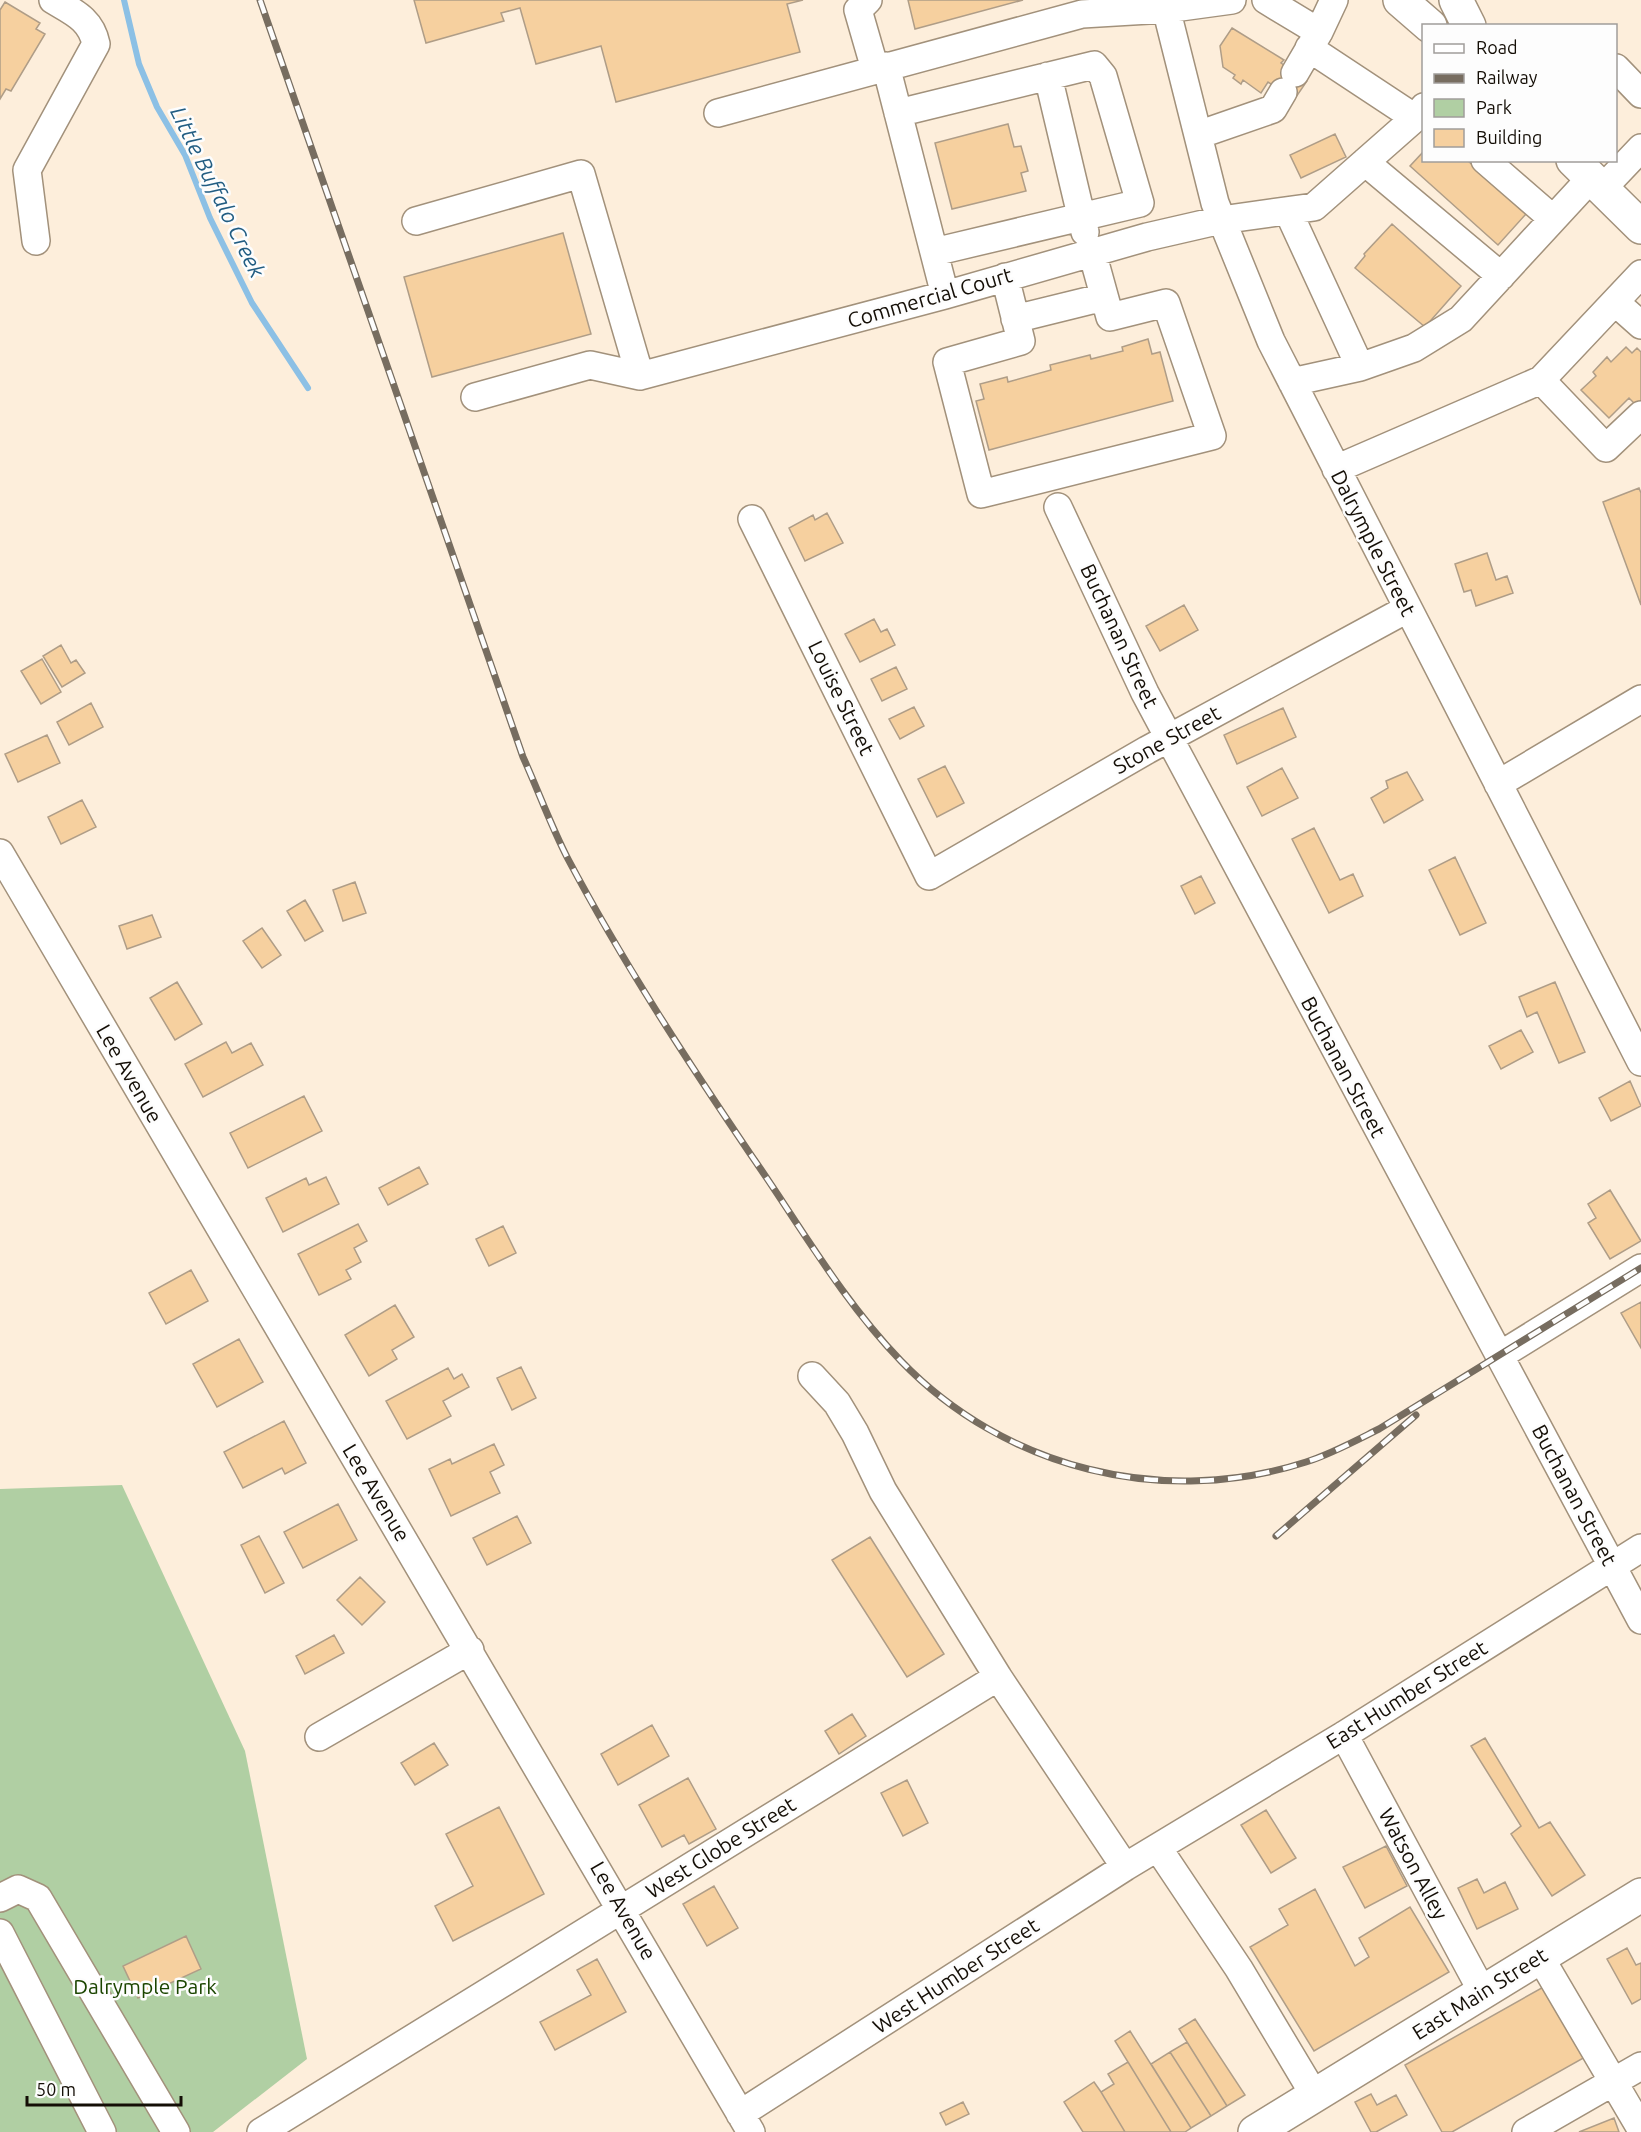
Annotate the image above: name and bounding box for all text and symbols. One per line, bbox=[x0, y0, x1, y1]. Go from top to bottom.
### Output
legend bbox=[1422, 24, 1617, 162]
text: Road bbox=[1476, 37, 1518, 57]
text: Railway bbox=[1476, 67, 1538, 87]
text: Park bbox=[1476, 97, 1512, 117]
water label: Little Buffalo Creek bbox=[165, 102, 271, 282]
text: Building bbox=[1476, 127, 1542, 147]
street label: Commercial Court bbox=[845, 262, 1015, 332]
street label: Dalrymple Street bbox=[1327, 466, 1421, 620]
street label: Buchanan Street bbox=[1076, 560, 1164, 711]
street label: Louise Street bbox=[804, 636, 880, 759]
street label: Stone Street bbox=[1109, 700, 1224, 778]
street label: Buchanan Street bbox=[1297, 992, 1391, 1141]
street label: Lee Avenue bbox=[92, 1020, 168, 1127]
street label: Buchanan Street bbox=[1528, 1420, 1622, 1569]
street label: Lee Avenue bbox=[338, 1439, 415, 1546]
street label: East Humber Street bbox=[1322, 1635, 1491, 1753]
street label: West Globe Street bbox=[641, 1791, 800, 1903]
street label: Watson Alley bbox=[1375, 1804, 1453, 1923]
street label: Lee Avenue bbox=[586, 1857, 662, 1964]
street label: West Humber Street bbox=[868, 1913, 1043, 2038]
street label: East Main Street bbox=[1408, 1942, 1551, 2044]
park label: Dalrymple Park bbox=[73, 1974, 217, 1998]
scale bar bbox=[27, 2069, 182, 2107]
text: 50 m bbox=[36, 2079, 76, 2099]

